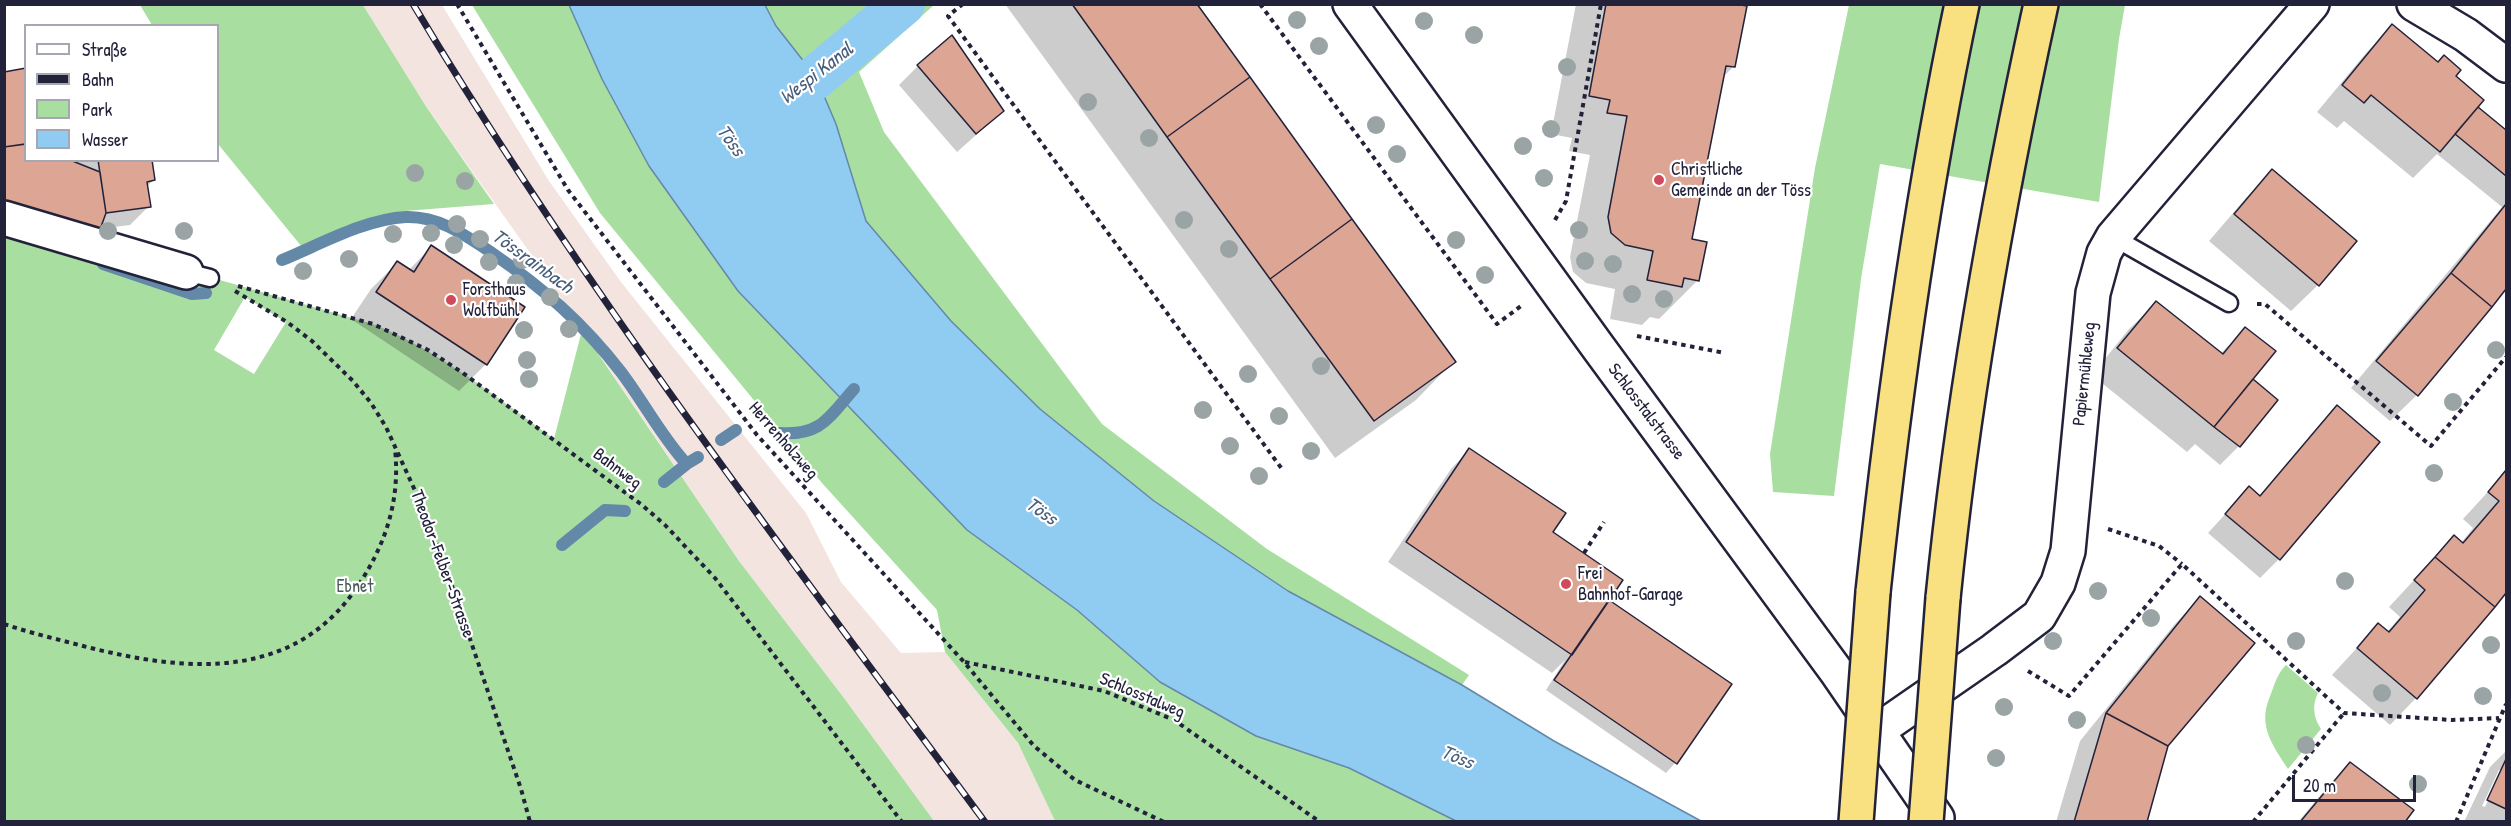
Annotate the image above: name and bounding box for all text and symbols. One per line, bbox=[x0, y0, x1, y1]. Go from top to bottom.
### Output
legend bbox=[24, 24, 219, 162]
text: Straße bbox=[82, 37, 127, 62]
water label: Wespi Kanal bbox=[776, 38, 858, 110]
text: Bahn bbox=[82, 67, 114, 92]
text: Park bbox=[82, 97, 112, 122]
water label: Töss bbox=[711, 121, 749, 161]
text: Wasser bbox=[82, 127, 128, 152]
place label: Christliche Gemeinde an der Töss bbox=[1671, 159, 1811, 201]
marker: Christliche Gemeinde an der Töss bbox=[1652, 173, 1666, 187]
water label: Tössrainbach bbox=[487, 225, 577, 299]
place label: Forsthaus Wolfbühl bbox=[463, 279, 526, 322]
marker: Forsthaus Wolfbühl bbox=[444, 293, 458, 307]
street label: Papiermühleweg bbox=[2069, 321, 2101, 427]
street label: Schlosstalstrasse bbox=[1603, 360, 1689, 464]
street label: Herrenholzweg bbox=[744, 398, 822, 484]
street label: Bahnweg bbox=[588, 444, 646, 494]
street label: Theodor-Felber-Strasse bbox=[405, 487, 479, 641]
water label: Töss bbox=[1021, 493, 1061, 531]
place label: Frei Bahnhof-Garage bbox=[1578, 563, 1683, 606]
park label: Ebnet bbox=[337, 576, 373, 598]
marker: Frei Bahnhof-Garage bbox=[1559, 577, 1573, 591]
street label: Schlosstalweg bbox=[1096, 668, 1188, 724]
water label: Töss bbox=[1437, 741, 1477, 775]
scale bar bbox=[2295, 763, 2420, 801]
text: 20 m bbox=[2303, 773, 2336, 798]

